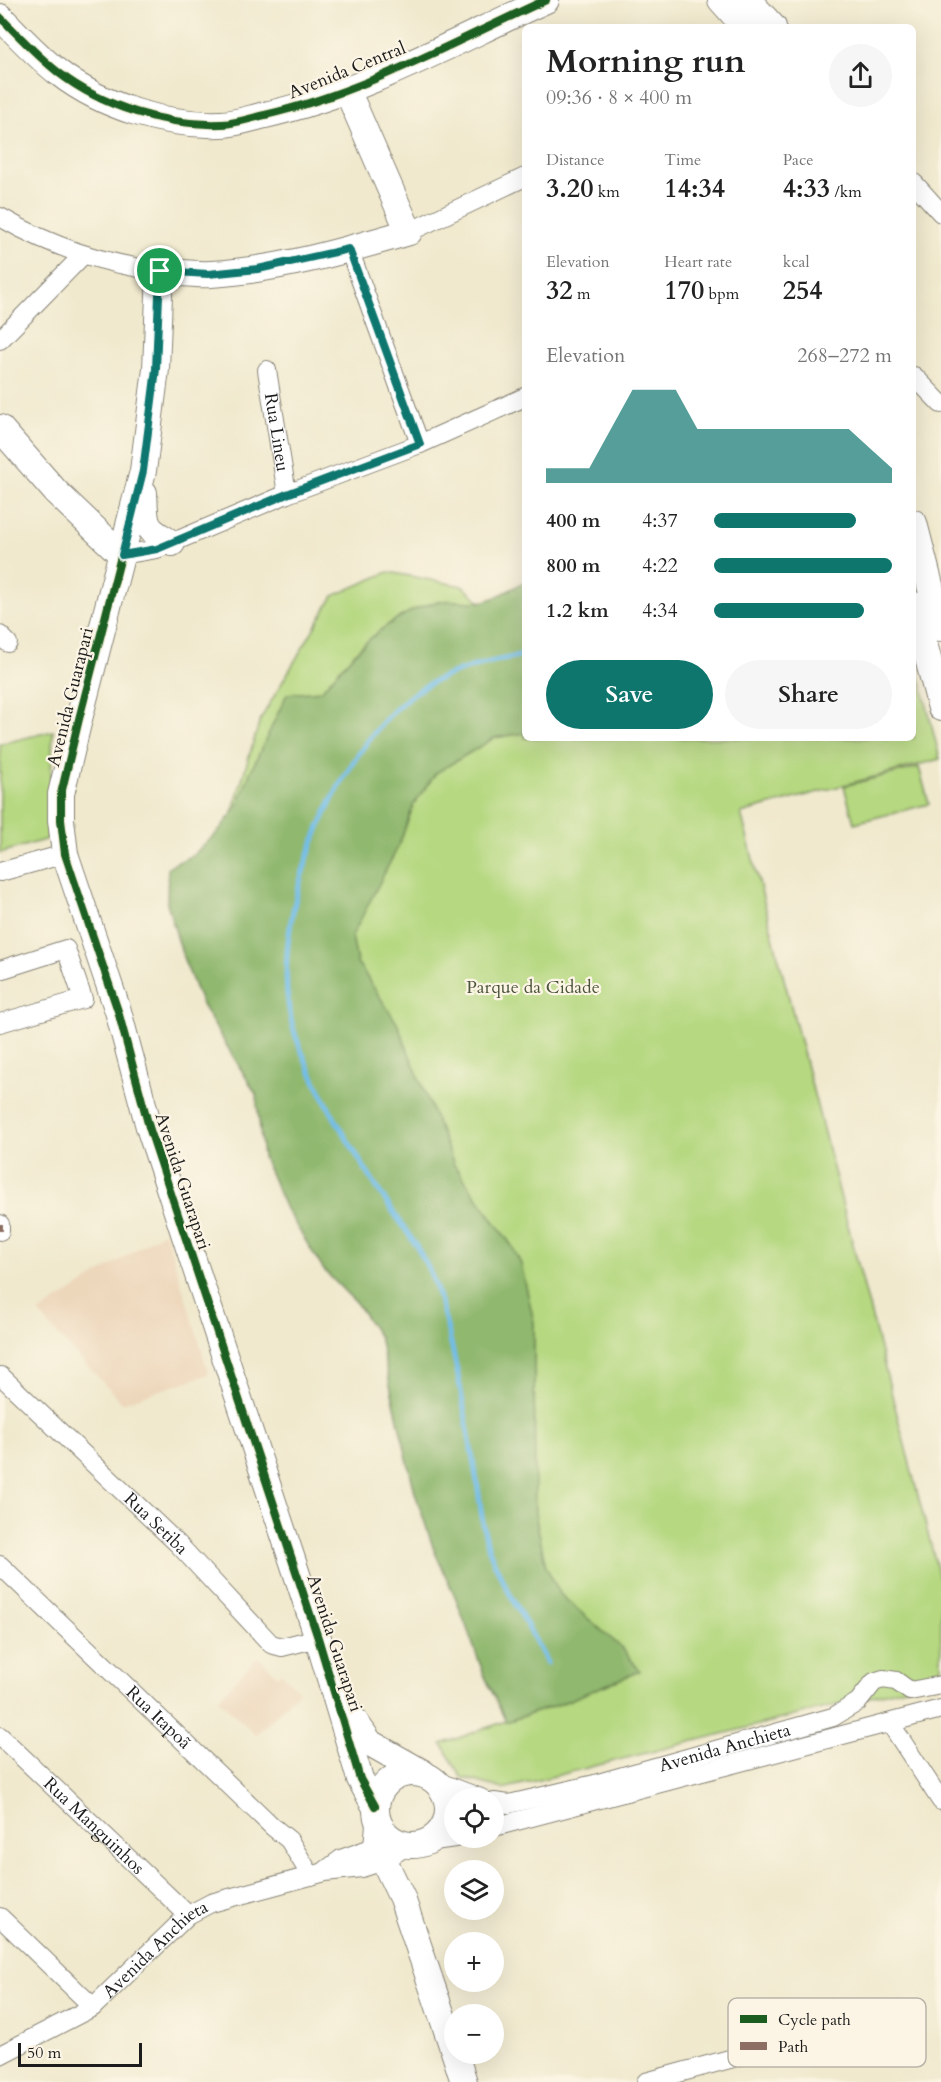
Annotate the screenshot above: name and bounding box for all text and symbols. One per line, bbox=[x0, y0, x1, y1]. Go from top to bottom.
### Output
street label: Avenida Central bbox=[285, 35, 410, 105]
text: Morning run bbox=[546, 39, 746, 84]
button: share bbox=[829, 44, 892, 107]
text: 09:36 · 8 × 400 m bbox=[546, 84, 692, 111]
text: Distance bbox=[546, 149, 604, 171]
text: Time bbox=[664, 149, 701, 171]
text: Pace bbox=[783, 149, 814, 171]
text: 3.20 bbox=[546, 171, 594, 206]
text: 14:34 bbox=[664, 171, 725, 206]
text: 4:33 bbox=[783, 171, 830, 206]
text: km bbox=[594, 181, 620, 203]
text: /km bbox=[830, 181, 862, 203]
pin bbox=[134, 245, 185, 296]
text: Elevation bbox=[546, 251, 610, 273]
text: Heart rate bbox=[664, 251, 732, 273]
text: kcal bbox=[783, 251, 810, 273]
icon: arrive bbox=[143, 254, 176, 287]
text: 32 bbox=[546, 273, 573, 308]
text: 170 bbox=[664, 273, 704, 308]
text: 254 bbox=[783, 273, 823, 308]
text: m bbox=[573, 283, 590, 305]
text: bpm bbox=[704, 283, 739, 305]
text: Elevation bbox=[546, 342, 625, 369]
text: 268–272 m bbox=[797, 342, 892, 369]
street label: Rua Lineu bbox=[258, 391, 295, 474]
text: 400 m bbox=[546, 507, 601, 534]
text: 4:37 bbox=[642, 507, 678, 534]
text: 800 m bbox=[546, 552, 601, 579]
text: 4:22 bbox=[642, 552, 678, 579]
text: 1.2 km bbox=[546, 597, 609, 624]
text: 4:34 bbox=[642, 597, 678, 624]
street label: Avenida Guarapari bbox=[41, 625, 100, 769]
button: Save bbox=[546, 660, 713, 729]
button: Share bbox=[725, 660, 892, 729]
park label: Parque da Cidade bbox=[466, 975, 600, 1000]
street label: Avenida Guarapari bbox=[149, 1109, 216, 1253]
street label: Rua Setiba bbox=[118, 1487, 194, 1560]
street label: Avenida Guarapari bbox=[301, 1571, 368, 1715]
street label: Rua Itapoã bbox=[120, 1680, 197, 1755]
street label: Avenida Anchieta bbox=[656, 1718, 793, 1778]
street label: Rua Manguinhos bbox=[38, 1772, 150, 1880]
map controls bbox=[444, 1788, 504, 2064]
button: locate bbox=[444, 1788, 504, 1848]
button: layers bbox=[444, 1860, 504, 1920]
street label: Avenida Anchieta bbox=[97, 1895, 213, 2004]
button: + bbox=[444, 1932, 504, 1992]
legend bbox=[728, 1998, 926, 2067]
button: − bbox=[444, 2004, 504, 2064]
text: Cycle path bbox=[778, 2009, 851, 2031]
text: Path bbox=[778, 2036, 808, 2058]
scale bar bbox=[18, 2040, 142, 2068]
text: 50 m bbox=[27, 2042, 61, 2064]

